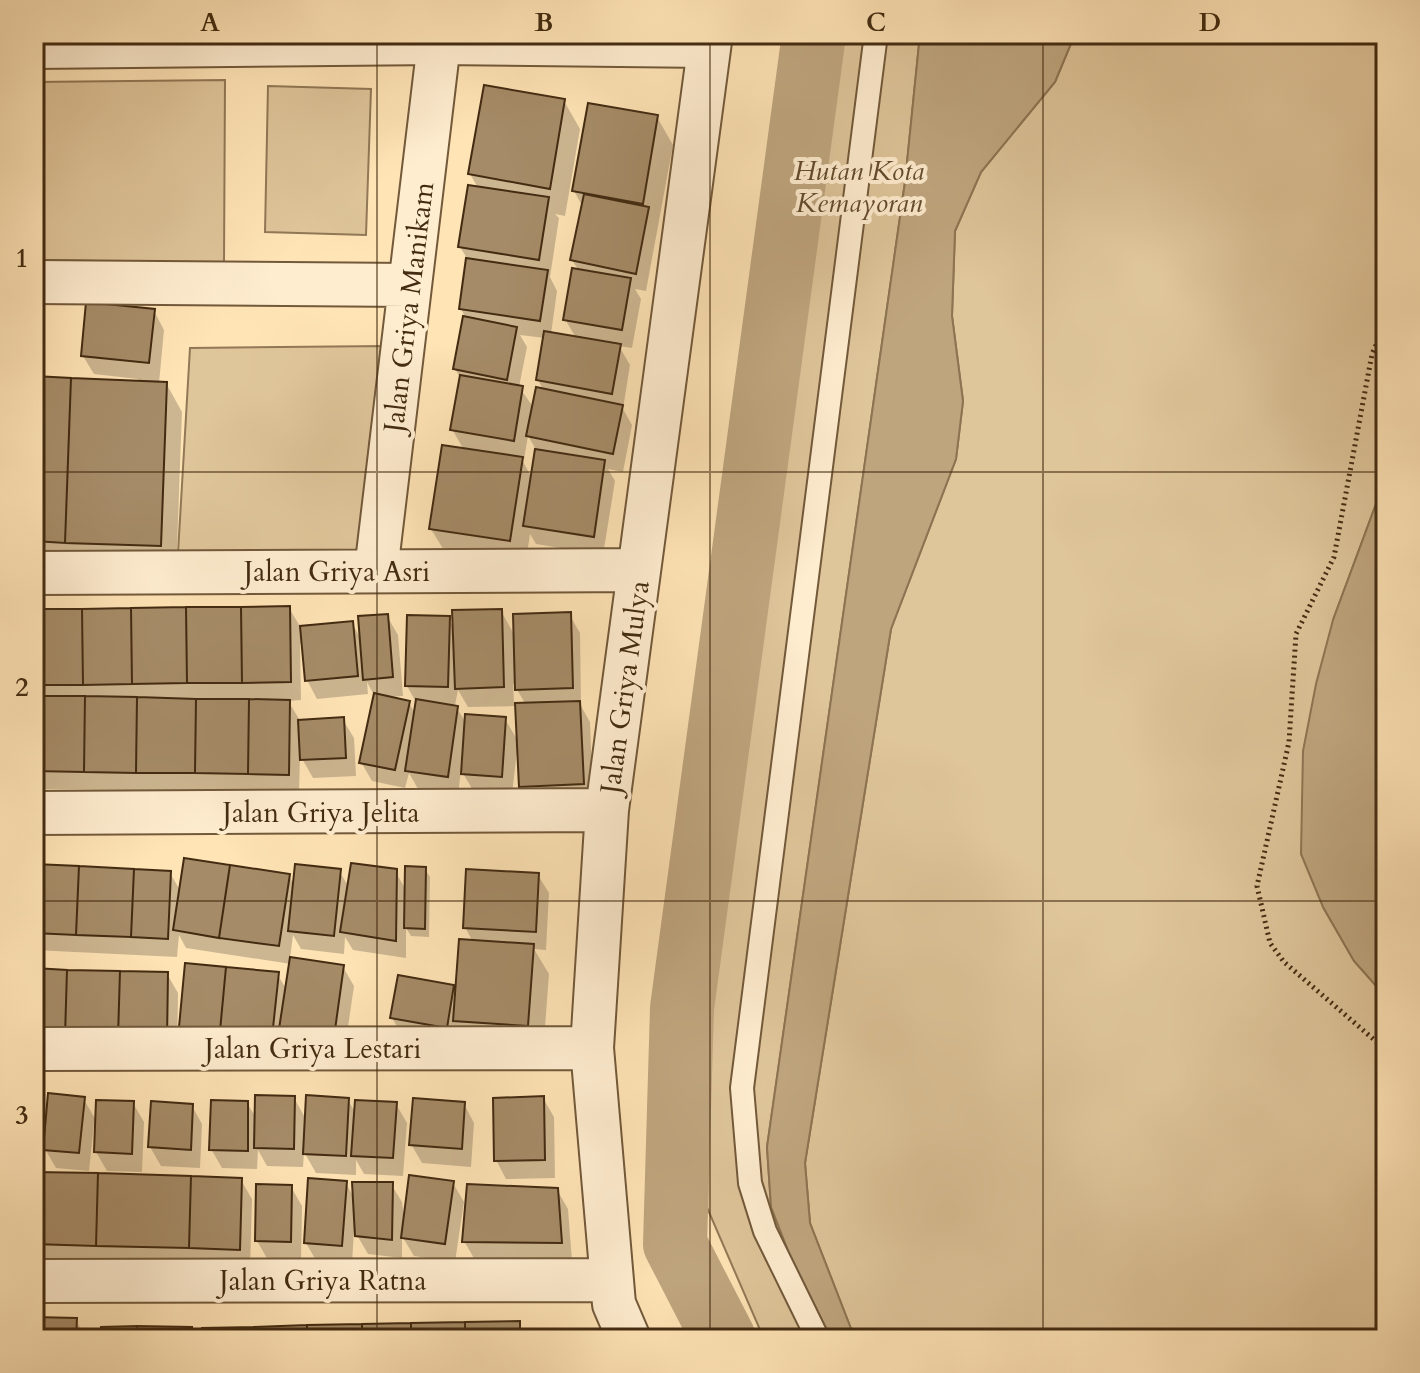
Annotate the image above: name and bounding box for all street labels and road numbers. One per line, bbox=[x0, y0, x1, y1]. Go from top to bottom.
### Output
street label: Jalan Griya Manikam bbox=[374, 179, 443, 438]
street label: Jalan Griya Asri bbox=[240, 553, 430, 591]
street label: Jalan Griya Mulya bbox=[591, 578, 659, 800]
street label: Jalan Griya Jelita bbox=[218, 794, 420, 832]
street label: Jalan Griya Lestari bbox=[201, 1030, 422, 1068]
street label: Jalan Griya Ratna bbox=[215, 1262, 427, 1300]

